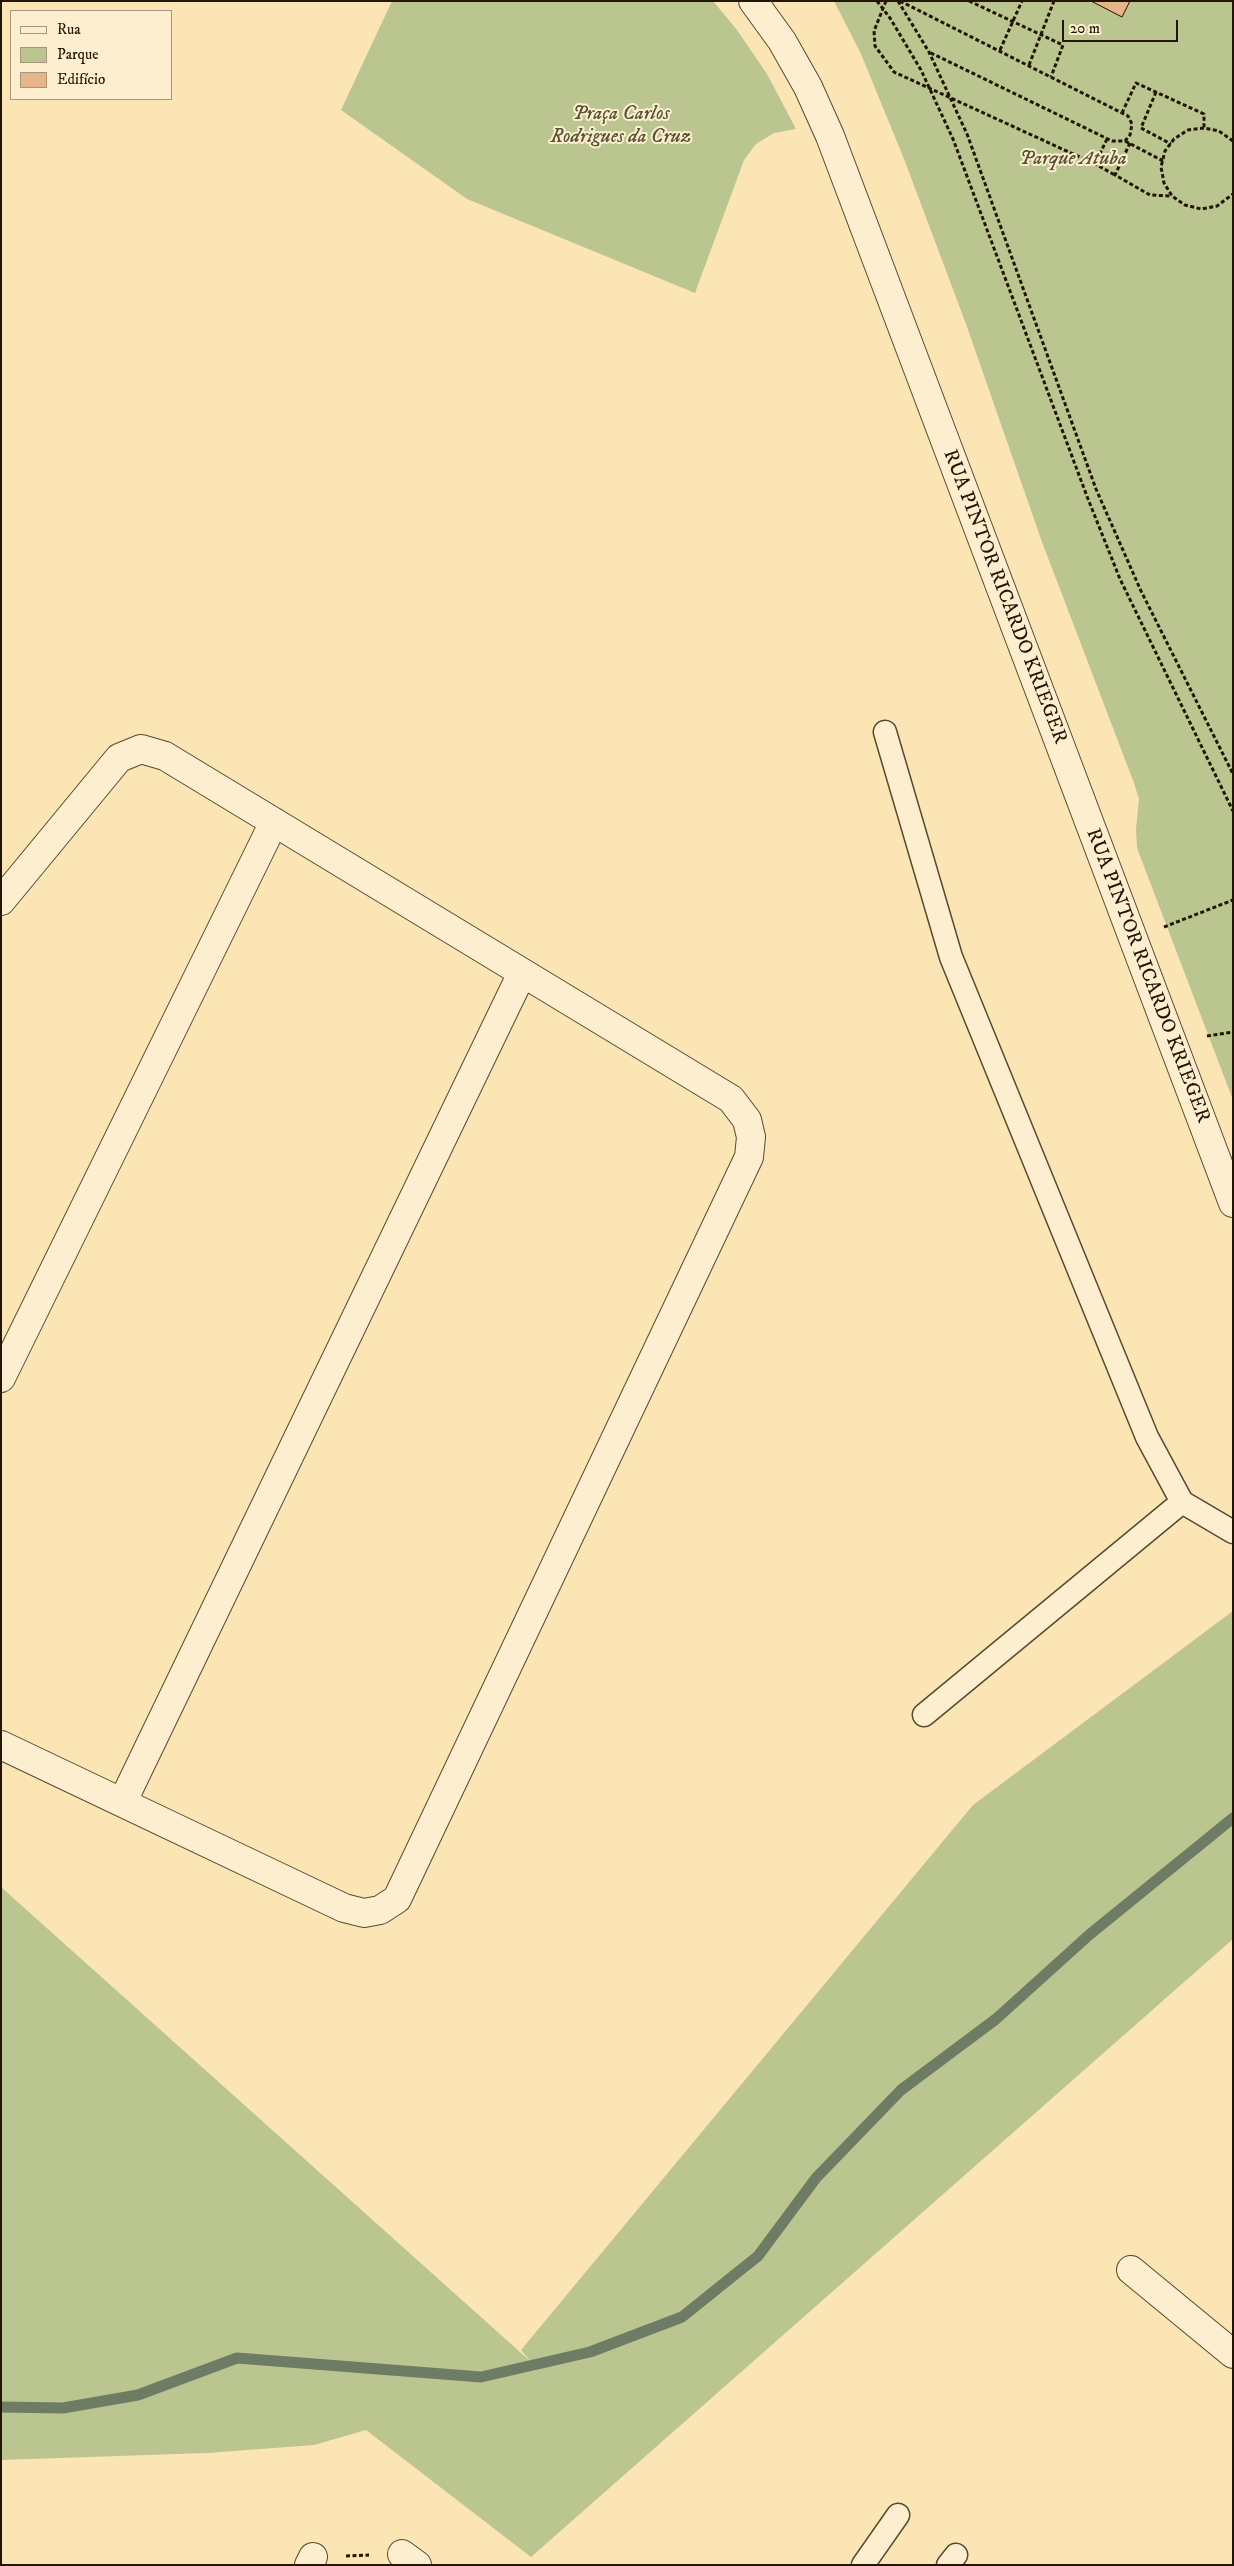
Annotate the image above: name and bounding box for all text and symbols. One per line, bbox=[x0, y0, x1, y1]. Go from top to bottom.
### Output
legend bbox=[10, 10, 172, 100]
scale bar bbox=[1064, 10, 1180, 42]
text: 20 m bbox=[1070, 19, 1100, 38]
text: Rua bbox=[57, 20, 81, 39]
text: Parque bbox=[57, 45, 98, 64]
text: Edifício bbox=[57, 70, 105, 89]
park label: Praça Carlos Rodrigues da Cruz bbox=[550, 103, 692, 150]
park label: Parque Atuba bbox=[1019, 148, 1127, 172]
street label: RUA PINTOR RICARDO KRIEGER bbox=[937, 447, 1071, 747]
street label: RUA PINTOR RICARDO KRIEGER bbox=[1080, 826, 1214, 1126]

